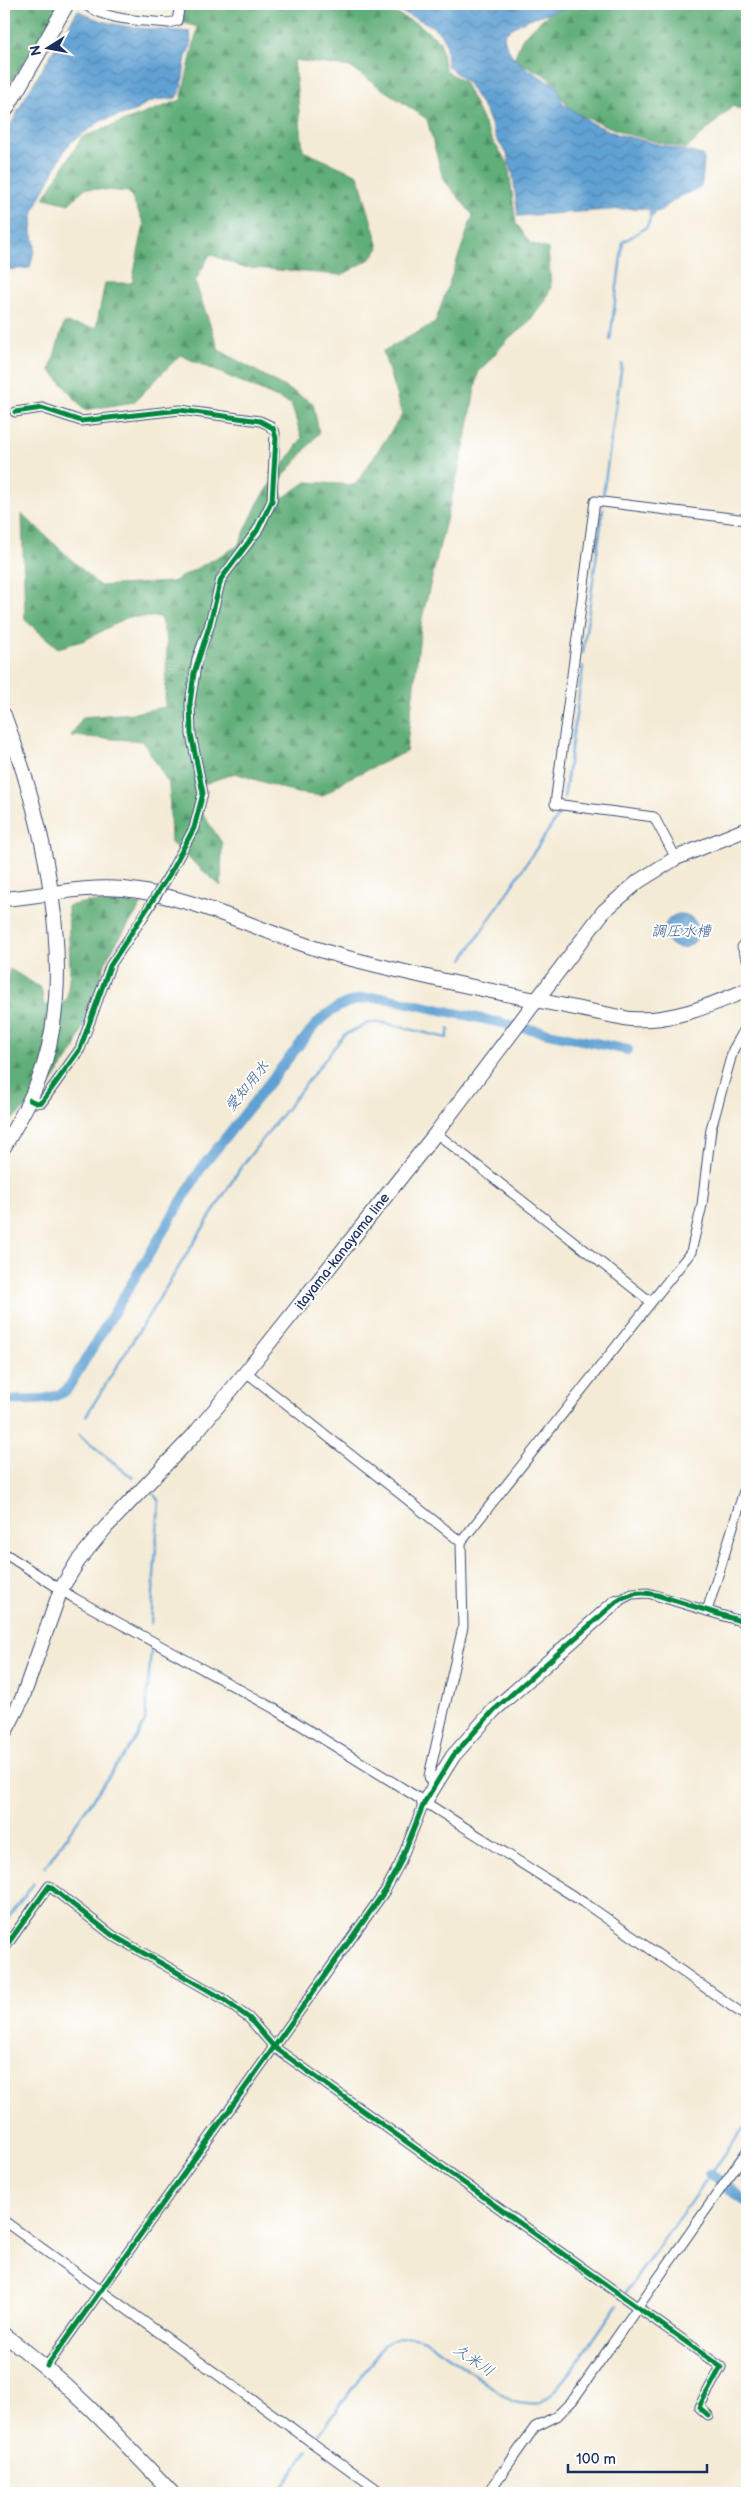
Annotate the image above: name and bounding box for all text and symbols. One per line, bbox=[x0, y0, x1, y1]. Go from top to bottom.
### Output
north arrow bbox=[22, 22, 72, 72]
text: N bbox=[26, 44, 45, 57]
water label: 調圧水槽 bbox=[651, 922, 713, 941]
water label: 愛知用水 bbox=[221, 1057, 274, 1116]
street label: itayama-kanayama line bbox=[291, 1189, 393, 1313]
water label: 久米川 bbox=[450, 2340, 498, 2381]
scale bar bbox=[568, 2442, 707, 2474]
text: 100 m bbox=[576, 2450, 616, 2469]

